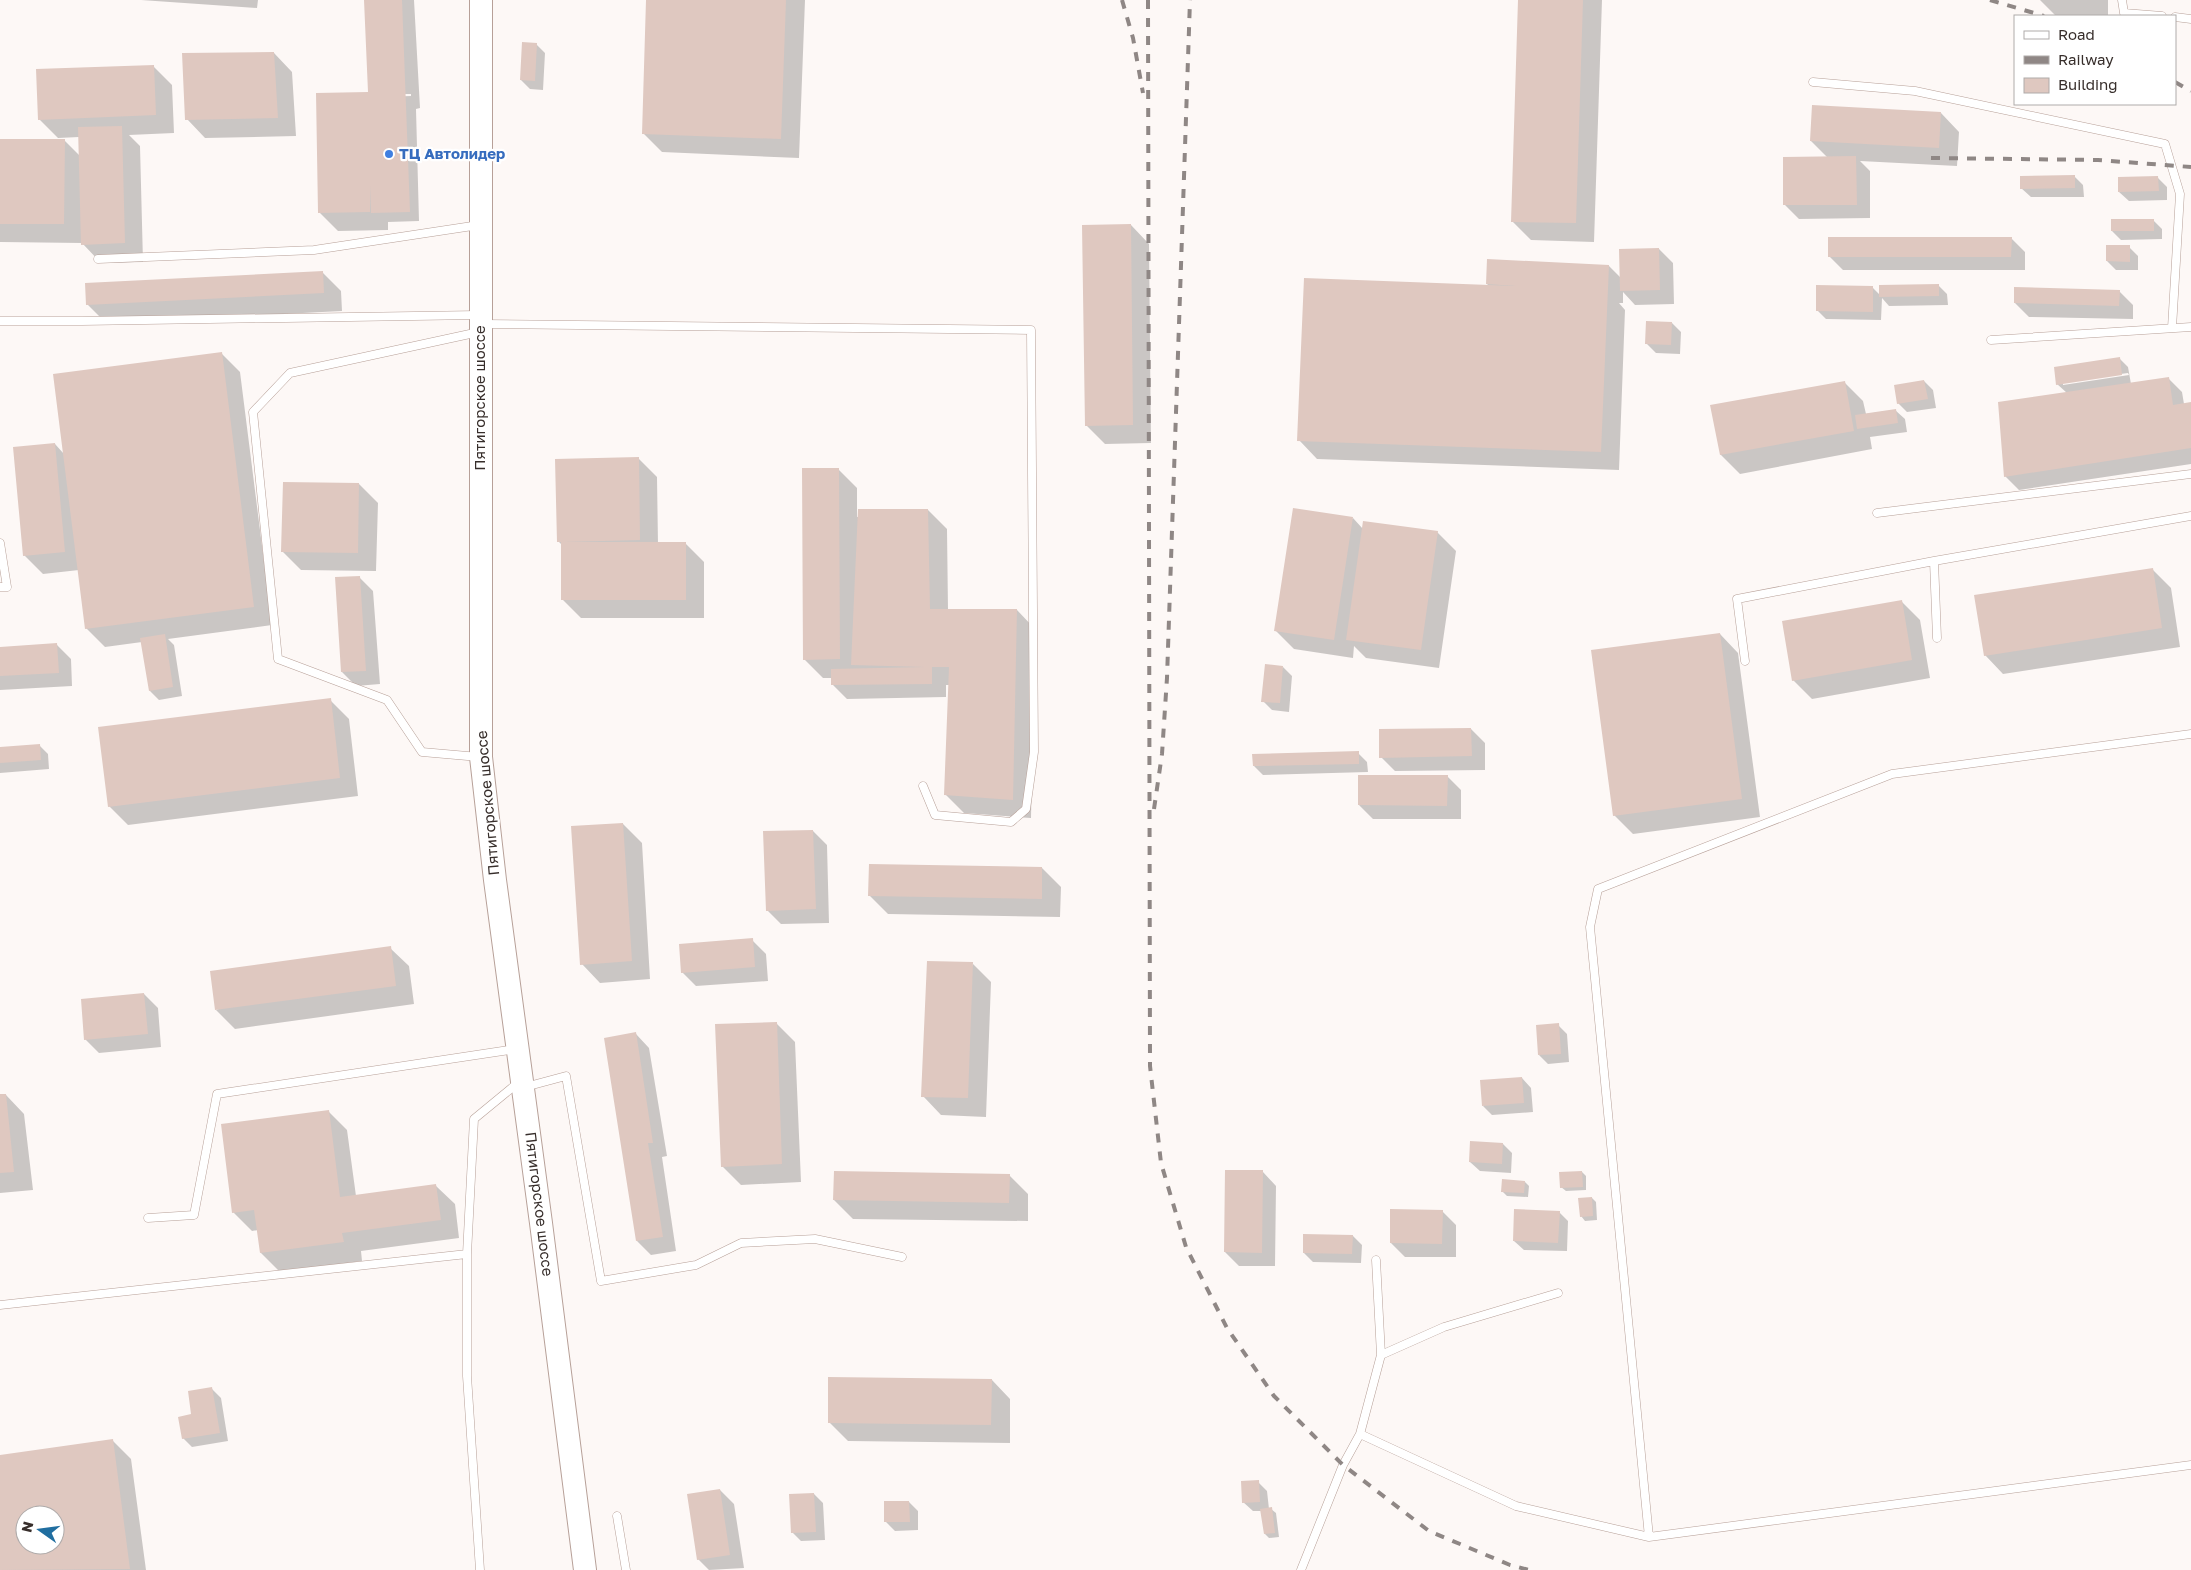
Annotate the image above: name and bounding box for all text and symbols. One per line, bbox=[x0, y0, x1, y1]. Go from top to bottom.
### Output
legend bbox=[2014, 15, 2176, 105]
text: Road bbox=[2058, 25, 2095, 43]
text: Railway bbox=[2058, 50, 2114, 68]
text: Building bbox=[2058, 75, 2118, 93]
place label: ТЦ Автолидер bbox=[399, 144, 505, 162]
marker: ТЦ Автолидер bbox=[383, 148, 395, 160]
street label: Пятигорское шоссе bbox=[470, 325, 488, 471]
street label: Пятигорское шоссе bbox=[472, 730, 502, 876]
street label: Пятигорское шоссе bbox=[522, 1131, 558, 1277]
north arrow bbox=[15, 1505, 65, 1555]
text: N bbox=[17, 1520, 36, 1534]

